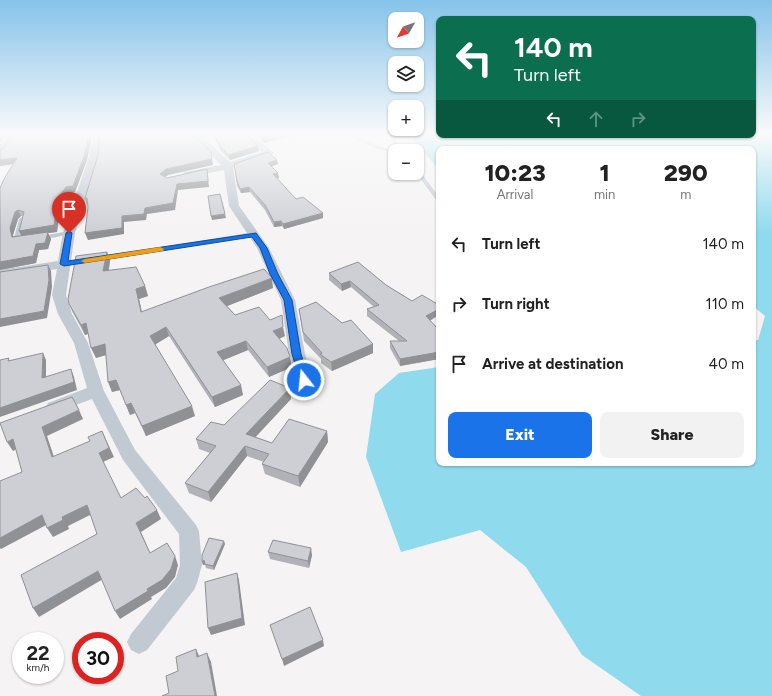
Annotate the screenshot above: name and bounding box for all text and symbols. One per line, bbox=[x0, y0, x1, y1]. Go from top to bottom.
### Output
north arrow bbox=[388, 12, 424, 48]
map controls bbox=[388, 12, 424, 180]
text: 140 m bbox=[514, 30, 593, 64]
icon: left bbox=[448, 32, 500, 84]
button: layers bbox=[388, 56, 424, 92]
text: Turn left bbox=[514, 64, 581, 86]
button: + bbox=[388, 100, 424, 136]
icon: left bbox=[543, 108, 565, 130]
icon: ahead bbox=[585, 108, 607, 130]
icon: right bbox=[627, 108, 649, 130]
button: − bbox=[388, 144, 424, 180]
text: 10:23 bbox=[484, 158, 546, 187]
text: 1 bbox=[600, 158, 610, 187]
text: 290 bbox=[664, 158, 708, 187]
text: Arrival bbox=[497, 187, 533, 202]
text: min bbox=[594, 187, 615, 202]
text: m bbox=[680, 187, 691, 202]
pin bbox=[52, 192, 86, 233]
icon: arrive bbox=[58, 198, 80, 220]
icon: left bbox=[448, 233, 470, 255]
text: Turn left bbox=[482, 235, 540, 253]
text: 140 m bbox=[702, 235, 744, 253]
icon: right bbox=[448, 293, 470, 315]
text: Turn right bbox=[482, 295, 550, 313]
text: 110 m bbox=[706, 295, 744, 313]
icon: arrive bbox=[448, 353, 470, 375]
text: Arrive at destination bbox=[482, 355, 623, 373]
text: 40 m bbox=[709, 355, 744, 373]
position arrow bbox=[283, 359, 325, 401]
button: Exit bbox=[448, 412, 592, 458]
button: Share bbox=[600, 412, 744, 458]
speed limit sign: 30 bbox=[72, 632, 124, 684]
text: 22 bbox=[26, 641, 50, 665]
text: km/h bbox=[27, 661, 49, 674]

